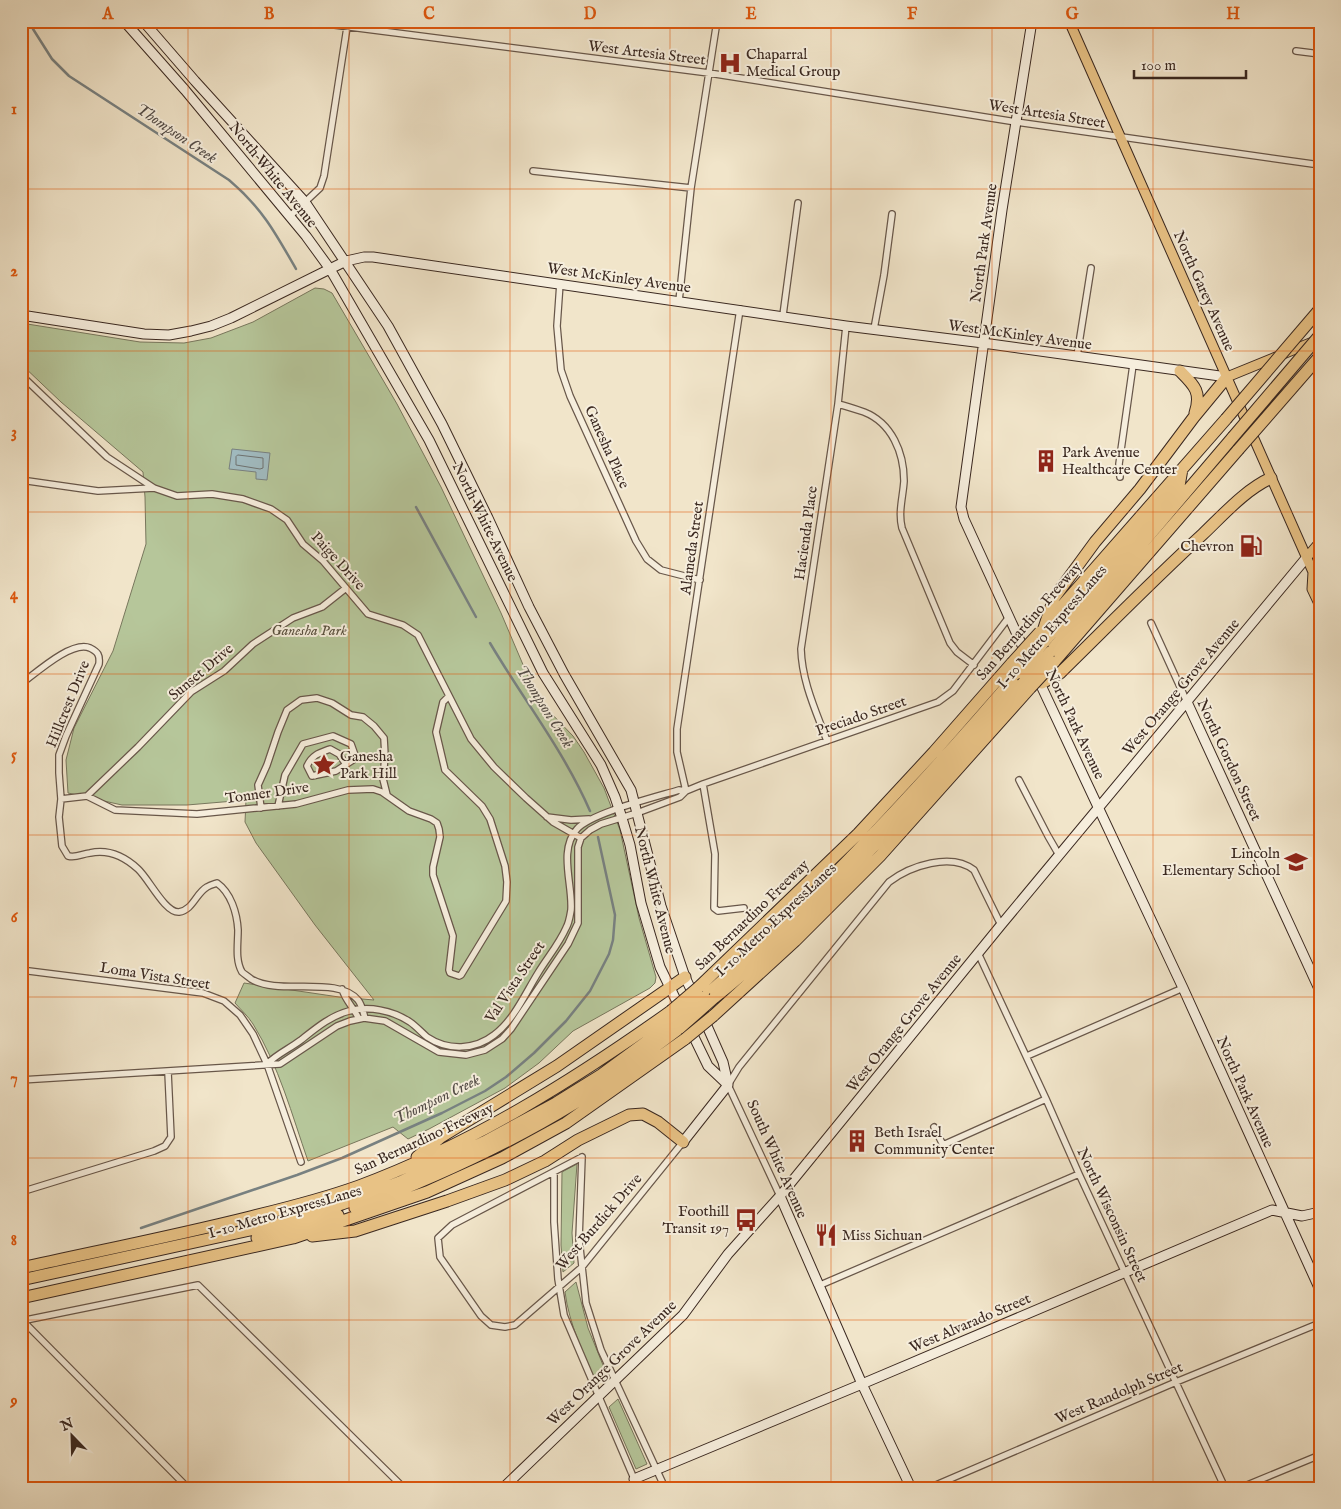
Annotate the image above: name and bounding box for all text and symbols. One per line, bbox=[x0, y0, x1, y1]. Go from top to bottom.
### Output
text: A bbox=[102, 5, 115, 25]
text: B bbox=[264, 5, 275, 25]
text: C bbox=[423, 5, 435, 25]
text: D bbox=[584, 5, 597, 25]
text: E bbox=[745, 5, 757, 25]
text: F bbox=[907, 5, 918, 25]
text: G bbox=[1066, 5, 1079, 25]
text: H bbox=[1226, 5, 1240, 25]
street label: West Artesia Street bbox=[587, 36, 707, 70]
place label: Chaparral Medical Group bbox=[746, 45, 840, 81]
scale bar bbox=[1134, 48, 1246, 80]
hospital icon: Chaparral Medical Group bbox=[717, 50, 743, 76]
text: 100 m bbox=[1141, 56, 1177, 75]
street label: West Artesia Street bbox=[987, 95, 1107, 133]
text: 1 bbox=[11, 100, 17, 120]
water label: Thompson Creek bbox=[132, 100, 221, 169]
street label: North White Avenue bbox=[225, 118, 322, 232]
street label: North Park Avenue bbox=[966, 182, 1002, 304]
street label: North Garey Avenue bbox=[1169, 228, 1239, 354]
street label: West McKinley Avenue bbox=[546, 259, 692, 297]
text: 2 bbox=[10, 262, 18, 282]
street label: West McKinley Avenue bbox=[947, 316, 1093, 354]
street label: Ganesha Place bbox=[580, 403, 634, 492]
text: 3 bbox=[11, 423, 17, 443]
place label: Park Avenue Healthcare Center bbox=[1062, 443, 1177, 479]
building icon: Park Avenue Healthcare Center bbox=[1033, 448, 1059, 474]
street label: North White Avenue bbox=[448, 459, 522, 585]
street label: Hacienda Place bbox=[790, 485, 822, 581]
street label: Alameda Street bbox=[676, 500, 708, 597]
street label: Paige Drive bbox=[307, 528, 369, 594]
fuel station icon: Chevron bbox=[1238, 533, 1264, 559]
place label: Chevron bbox=[1180, 537, 1234, 556]
street label: San Bernardino Freeway bbox=[972, 557, 1086, 684]
street label: I-10 Metro ExpressLanes bbox=[993, 561, 1111, 693]
text: 4 bbox=[10, 585, 19, 605]
street label: West Orange Grove Avenue bbox=[1118, 615, 1244, 759]
park label: Ganesha Park bbox=[271, 621, 347, 640]
street label: Sunset Drive bbox=[165, 639, 237, 705]
street label: Hillcrest Drive bbox=[42, 657, 94, 750]
water label: Thompson Creek bbox=[511, 662, 578, 752]
street label: North Park Avenue bbox=[1041, 666, 1109, 783]
street label: Preciado Street bbox=[813, 692, 909, 740]
street label: North Gordon Street bbox=[1192, 696, 1266, 824]
text: 5 bbox=[11, 746, 17, 766]
place label: Ganesha Park Hill bbox=[340, 747, 398, 783]
place icon: Ganesha Park Hill bbox=[311, 752, 337, 778]
street label: Tonner Drive bbox=[224, 778, 310, 808]
street label: North White Avenue bbox=[630, 824, 680, 956]
place label: Lincoln Elementary School bbox=[1162, 844, 1281, 880]
school or university icon: Lincoln Elementary School bbox=[1283, 849, 1309, 875]
street label: San Bernardino Freeway bbox=[691, 855, 813, 974]
street label: I-10 Metro ExpressLanes bbox=[712, 859, 840, 981]
text: 6 bbox=[11, 908, 19, 928]
street label: Val Vista Street bbox=[480, 938, 549, 1027]
street label: West Orange Grove Avenue bbox=[842, 950, 966, 1096]
street label: Loma Vista Street bbox=[98, 958, 212, 994]
street label: North Park Avenue bbox=[1212, 1033, 1278, 1151]
text: 7 bbox=[10, 1069, 18, 1089]
water label: Thompson Creek bbox=[391, 1070, 484, 1130]
street label: South White Avenue bbox=[742, 1097, 812, 1221]
street label: San Bernardino Freeway bbox=[351, 1098, 497, 1180]
place label: Beth Israel Community Center bbox=[874, 1123, 995, 1159]
building icon: Beth Israel Community Center bbox=[844, 1128, 870, 1154]
street label: North Wisconsin Street bbox=[1072, 1145, 1152, 1285]
street label: West Burdick Drive bbox=[552, 1170, 646, 1274]
street label: I-10 Metro ExpressLanes bbox=[206, 1181, 364, 1243]
place label: Foothill Transit 197 bbox=[662, 1202, 730, 1238]
bus stop icon: Foothill Transit 197 bbox=[733, 1207, 759, 1233]
restaurant icon: Miss Sichuan bbox=[813, 1222, 839, 1248]
place label: Miss Sichuan bbox=[842, 1226, 922, 1245]
text: 8 bbox=[11, 1231, 17, 1251]
street label: West Alvarado Street bbox=[907, 1289, 1033, 1357]
street label: West Orange Grove Avenue bbox=[543, 1296, 681, 1430]
street label: West Randolph Street bbox=[1052, 1358, 1186, 1428]
text: 9 bbox=[10, 1392, 18, 1412]
north arrow bbox=[48, 1412, 98, 1462]
text: N bbox=[57, 1414, 76, 1436]

